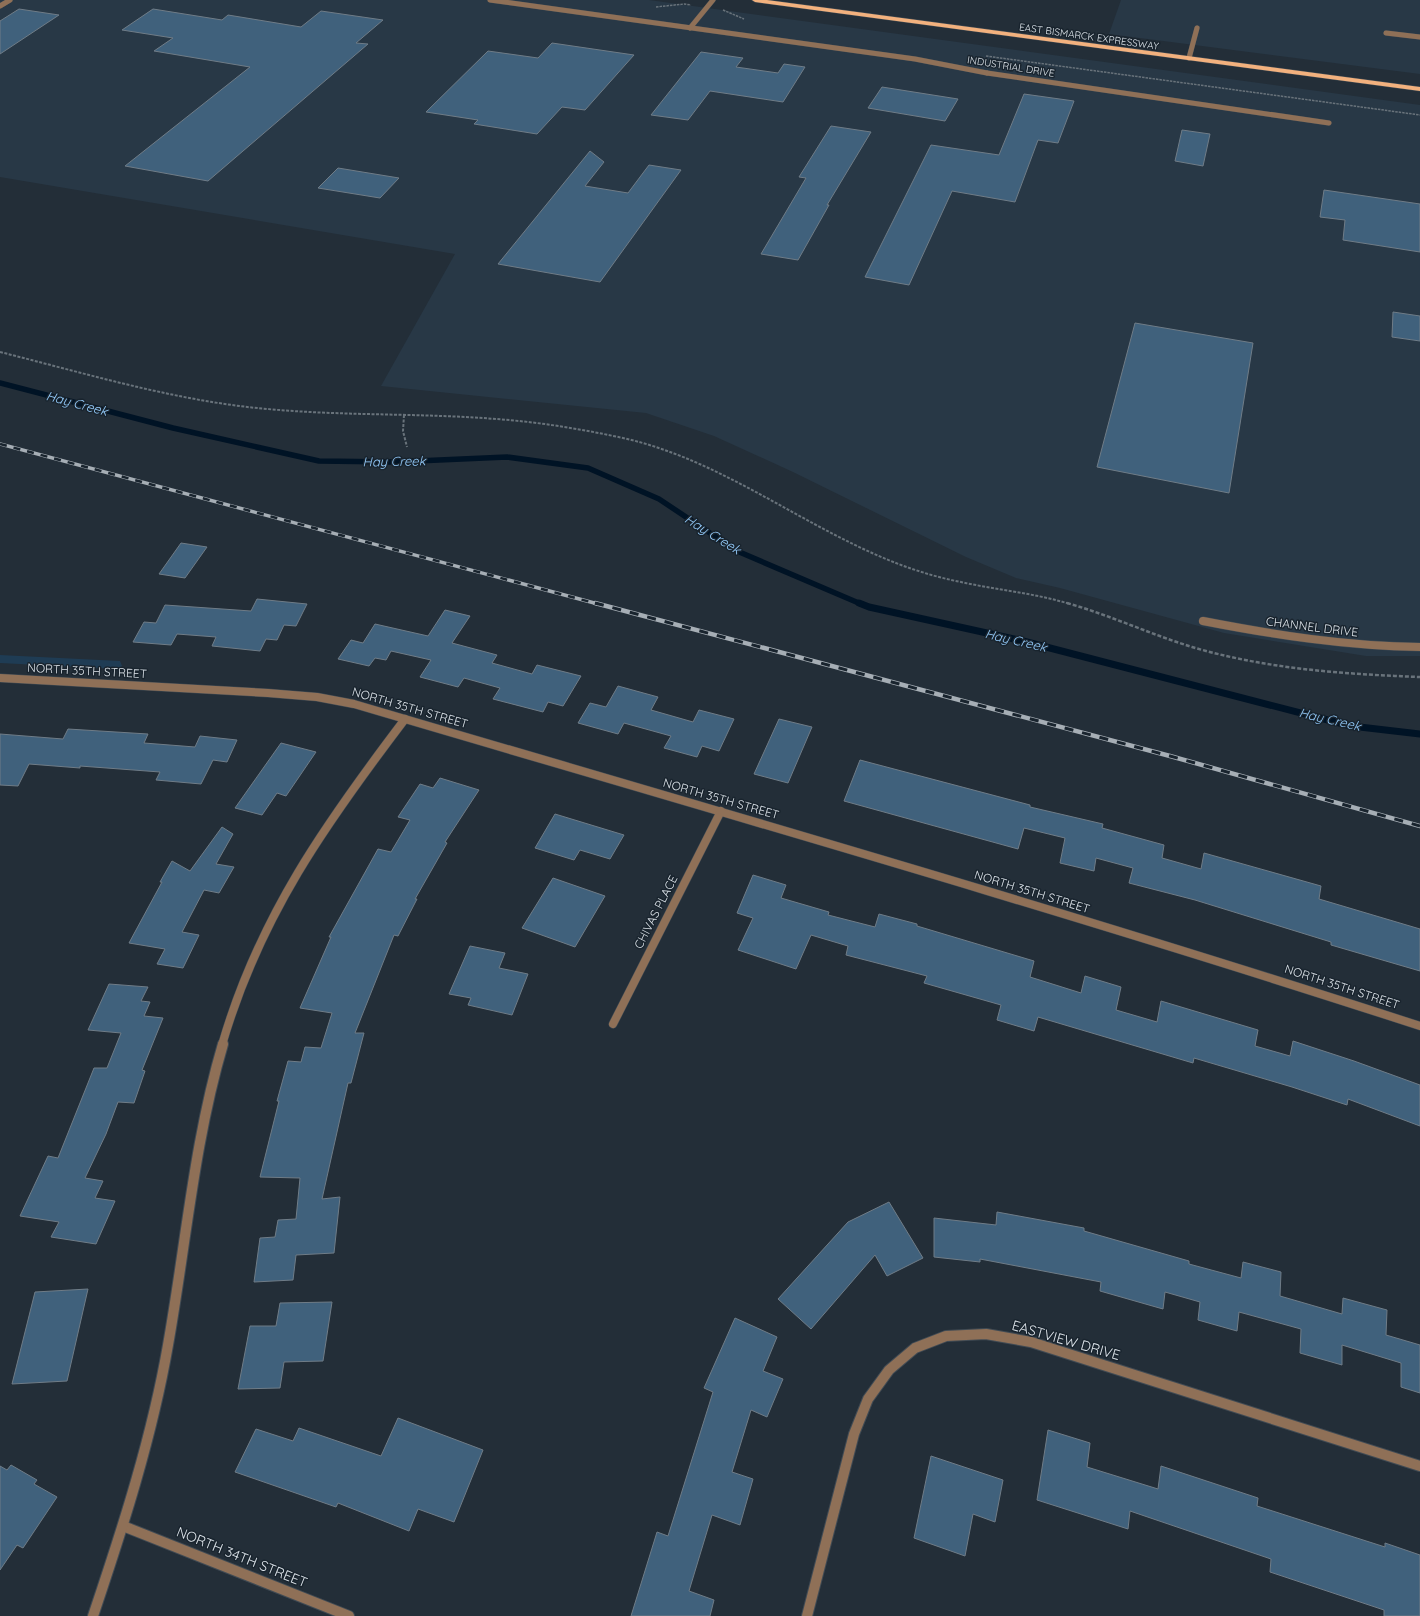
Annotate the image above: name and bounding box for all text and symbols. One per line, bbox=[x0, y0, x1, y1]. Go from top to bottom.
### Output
street label: EAST BISMARCK EXPRESSWAY bbox=[1018, 20, 1160, 53]
street label: INDUSTRIAL DRIVE bbox=[966, 53, 1056, 80]
water label: Hay Creek bbox=[44, 387, 111, 419]
water label: Hay Creek bbox=[362, 452, 427, 470]
water label: Hay Creek bbox=[682, 511, 745, 558]
street label: CHANNEL DRIVE bbox=[1265, 613, 1359, 640]
water label: Hay Creek bbox=[983, 625, 1050, 655]
street label: NORTH 35TH STREET bbox=[27, 660, 147, 681]
street label: NORTH 35TH STREET bbox=[350, 684, 470, 731]
water label: Hay Creek bbox=[1297, 704, 1364, 734]
street label: NORTH 35TH STREET bbox=[661, 775, 781, 822]
street label: NORTH 35TH STREET bbox=[973, 867, 1092, 916]
street label: CHIVAS PLACE bbox=[631, 872, 681, 951]
street label: NORTH 35TH STREET bbox=[1283, 961, 1401, 1012]
street label: EASTVIEW DRIVE bbox=[1010, 1316, 1122, 1364]
street label: NORTH 34TH STREET bbox=[174, 1523, 310, 1591]

